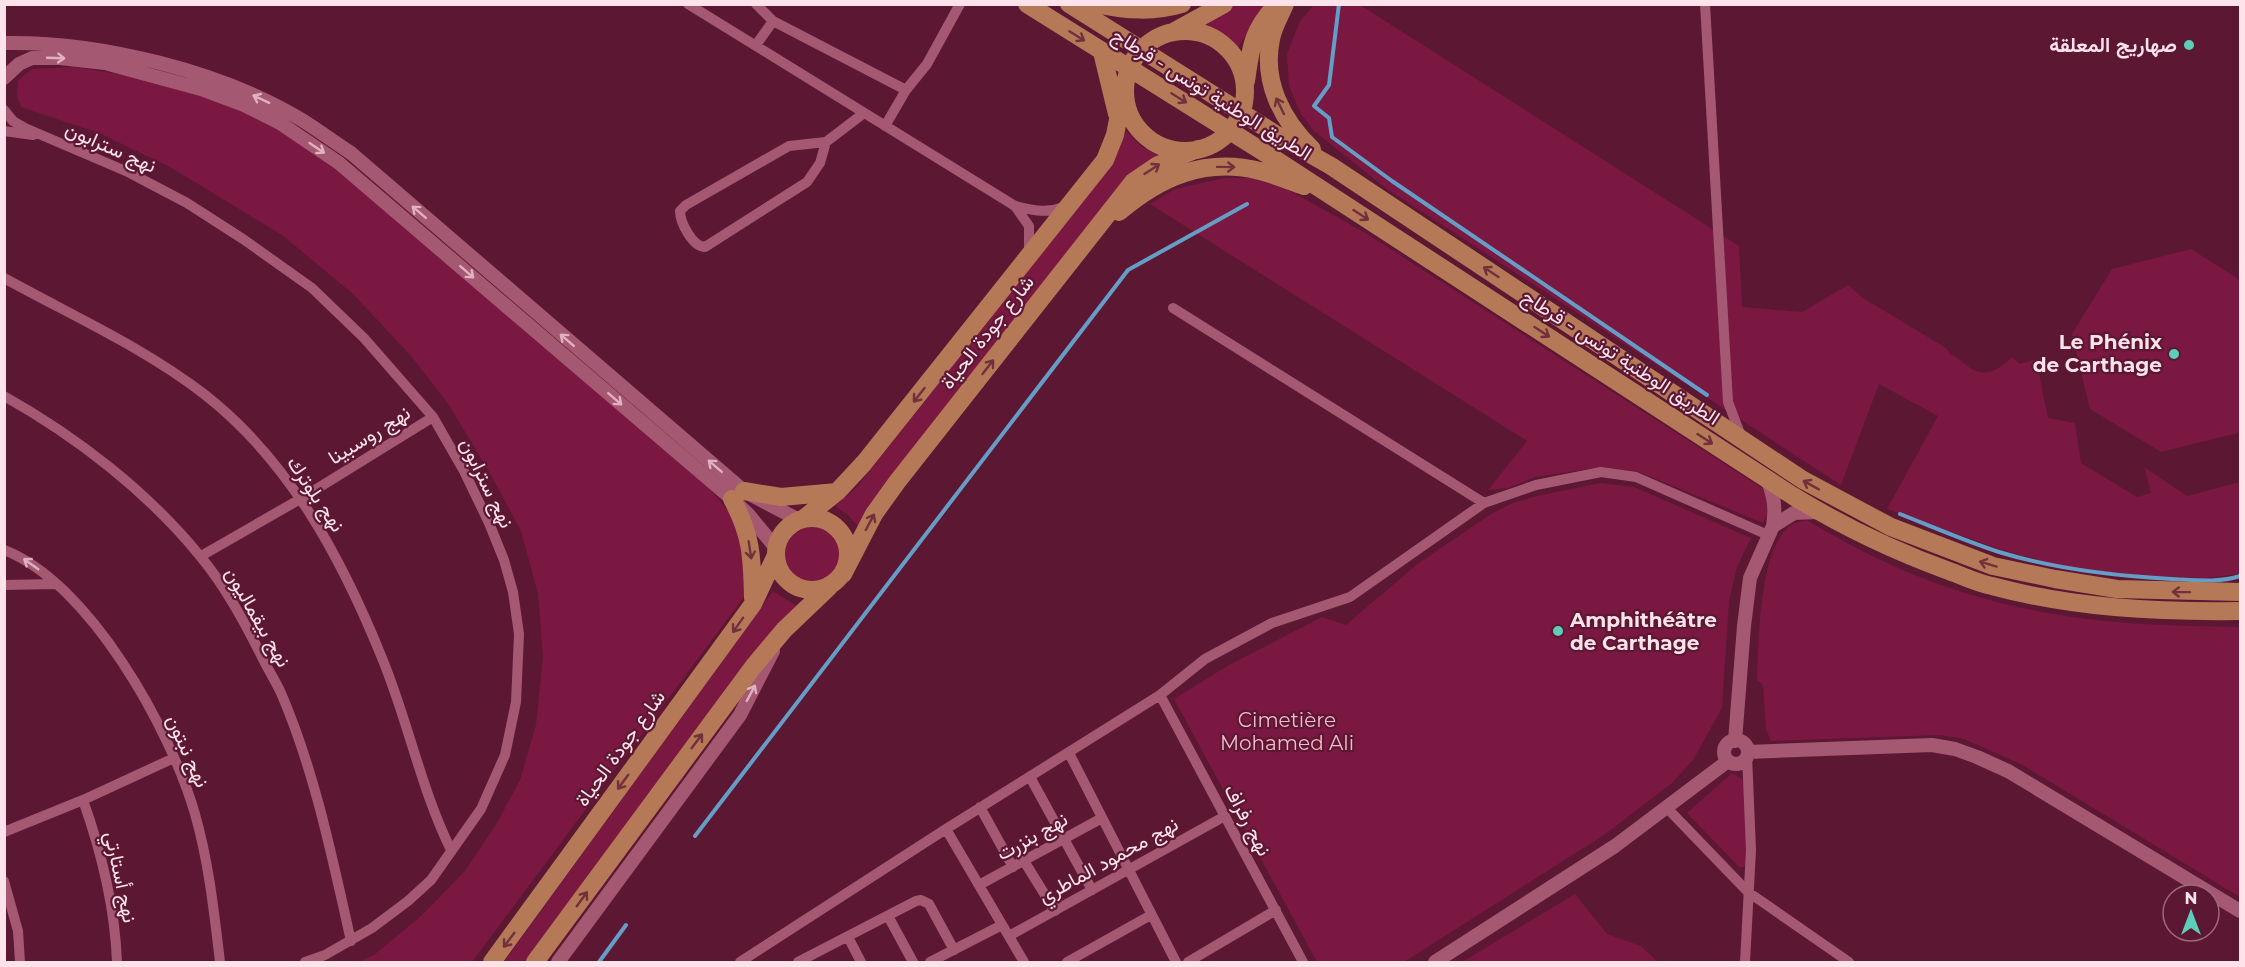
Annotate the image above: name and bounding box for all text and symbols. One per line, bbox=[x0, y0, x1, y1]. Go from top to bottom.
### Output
street label: الطريق الوطنية تونس - قرطاج bbox=[1107, 23, 1316, 167]
one-way arrow bbox=[1068, 29, 1085, 42]
place label: صهاريج المعلقة bbox=[2049, 33, 2177, 59]
marker: صهاريج المعلقة bbox=[2182, 38, 2196, 52]
one-way arrow bbox=[46, 53, 66, 64]
one-way arrow bbox=[253, 93, 271, 104]
one-way arrow bbox=[1170, 93, 1187, 105]
one-way arrow bbox=[1274, 97, 1286, 115]
street label: نهج سترابون bbox=[61, 116, 160, 180]
one-way arrow bbox=[309, 142, 325, 154]
one-way arrow bbox=[1216, 162, 1236, 173]
one-way arrow bbox=[1143, 163, 1160, 175]
one-way arrow bbox=[412, 205, 427, 219]
one-way arrow bbox=[1352, 209, 1368, 221]
one-way arrow bbox=[459, 265, 474, 279]
one-way arrow bbox=[1483, 266, 1500, 278]
street label: شارع جودة الحياة bbox=[935, 270, 1040, 395]
street label: الطريق الوطنية تونس - قرطاج bbox=[1517, 284, 1724, 432]
one-way arrow bbox=[1533, 327, 1550, 339]
place label: Le Phénix de Carthage bbox=[2033, 330, 2162, 377]
one-way arrow bbox=[559, 333, 575, 346]
marker: Le Phénix de Carthage bbox=[2167, 347, 2181, 361]
one-way arrow bbox=[982, 360, 995, 376]
one-way arrow bbox=[912, 387, 925, 403]
one-way arrow bbox=[607, 392, 622, 406]
street label: نهج روسبينا bbox=[324, 400, 415, 471]
one-way arrow bbox=[1697, 432, 1714, 445]
street label: نهج سترابون bbox=[453, 434, 519, 533]
street label: نهج بلوترك bbox=[280, 452, 350, 537]
one-way arrow bbox=[707, 460, 723, 473]
one-way arrow bbox=[1803, 478, 1820, 490]
one-way arrow bbox=[864, 514, 876, 531]
one-way arrow bbox=[745, 539, 756, 559]
one-way arrow bbox=[23, 558, 40, 570]
one-way arrow bbox=[1979, 558, 1998, 569]
street label: نهج بيقماليون bbox=[218, 563, 296, 672]
one-way arrow bbox=[2171, 586, 2191, 598]
place label: Amphithéâtre de Carthage bbox=[1569, 608, 1717, 655]
one-way arrow bbox=[732, 616, 745, 632]
marker: Amphithéâtre de Carthage bbox=[1551, 624, 1565, 638]
street label: شارع جودة الحياة bbox=[570, 685, 672, 812]
one-way arrow bbox=[746, 685, 757, 703]
park label: Cimetière Mohamed Ali bbox=[1220, 708, 1354, 755]
street label: نهج نبتون bbox=[160, 711, 215, 792]
one-way arrow bbox=[691, 734, 704, 750]
one-way arrow bbox=[617, 774, 630, 790]
street label: نهج رفراف bbox=[1217, 780, 1277, 861]
street label: نهج بنزرت bbox=[992, 807, 1073, 867]
street label: نهج محمود الماطري bbox=[1034, 812, 1185, 913]
street label: نهج أستارتي bbox=[95, 829, 142, 926]
north arrow bbox=[2161, 883, 2221, 943]
text: N bbox=[2185, 889, 2197, 908]
one-way arrow bbox=[576, 891, 588, 907]
one-way arrow bbox=[503, 932, 516, 948]

